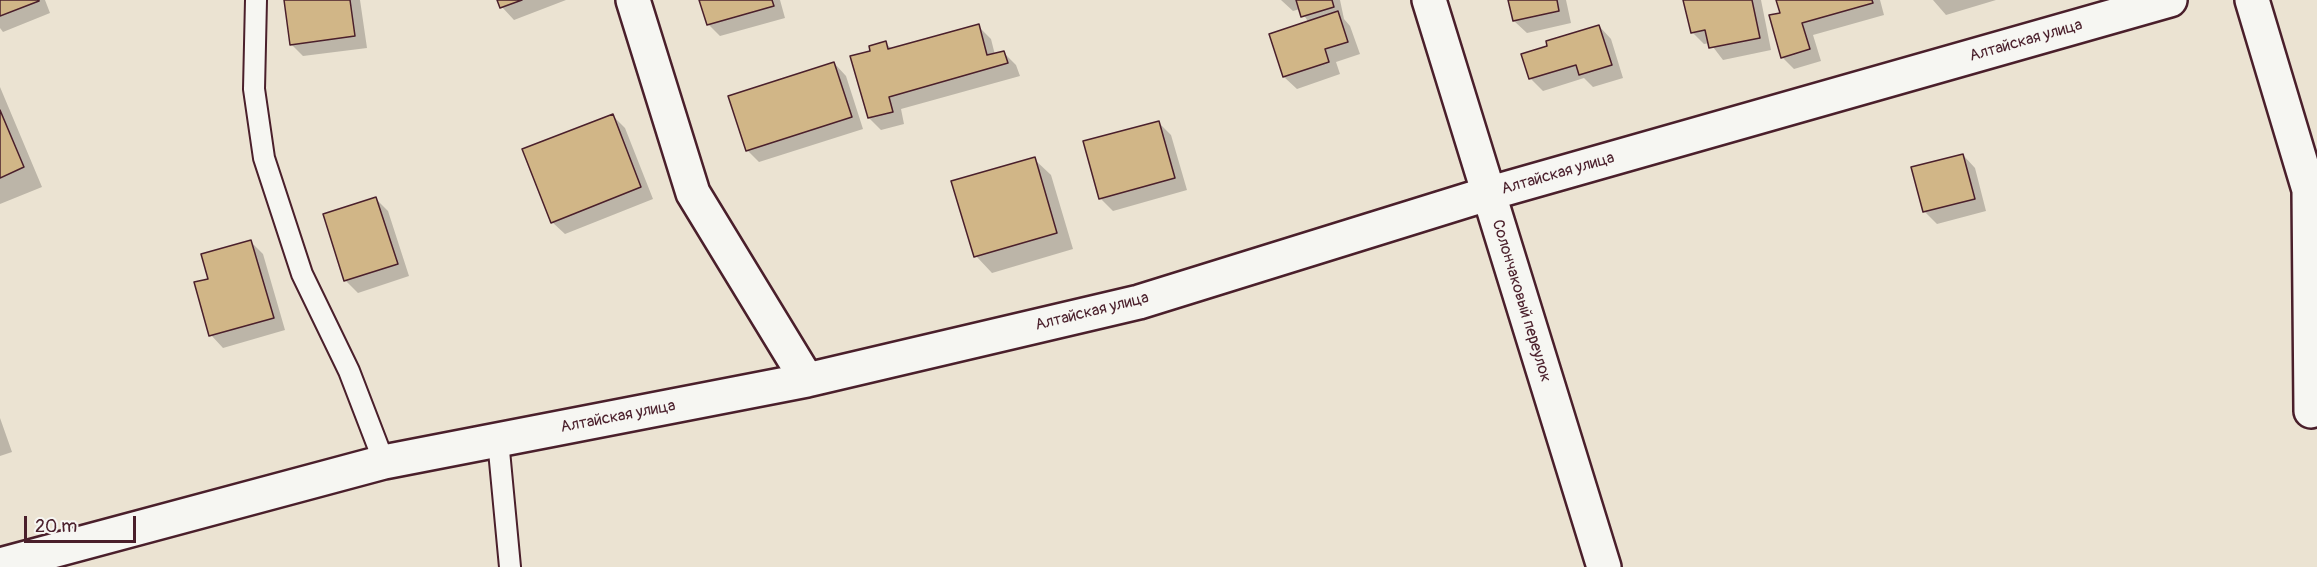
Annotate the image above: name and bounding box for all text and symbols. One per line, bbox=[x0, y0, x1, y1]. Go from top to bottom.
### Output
street label: Алтайская улица bbox=[1967, 16, 2085, 66]
street label: Алтайская улица bbox=[1499, 149, 1617, 199]
street label: Солончаковый переулок bbox=[1487, 218, 1555, 384]
street label: Алтайская улица bbox=[1033, 289, 1151, 335]
street label: Алтайская улица bbox=[559, 396, 677, 438]
scale bar bbox=[27, 504, 140, 542]
text: 20 m bbox=[35, 515, 77, 538]

